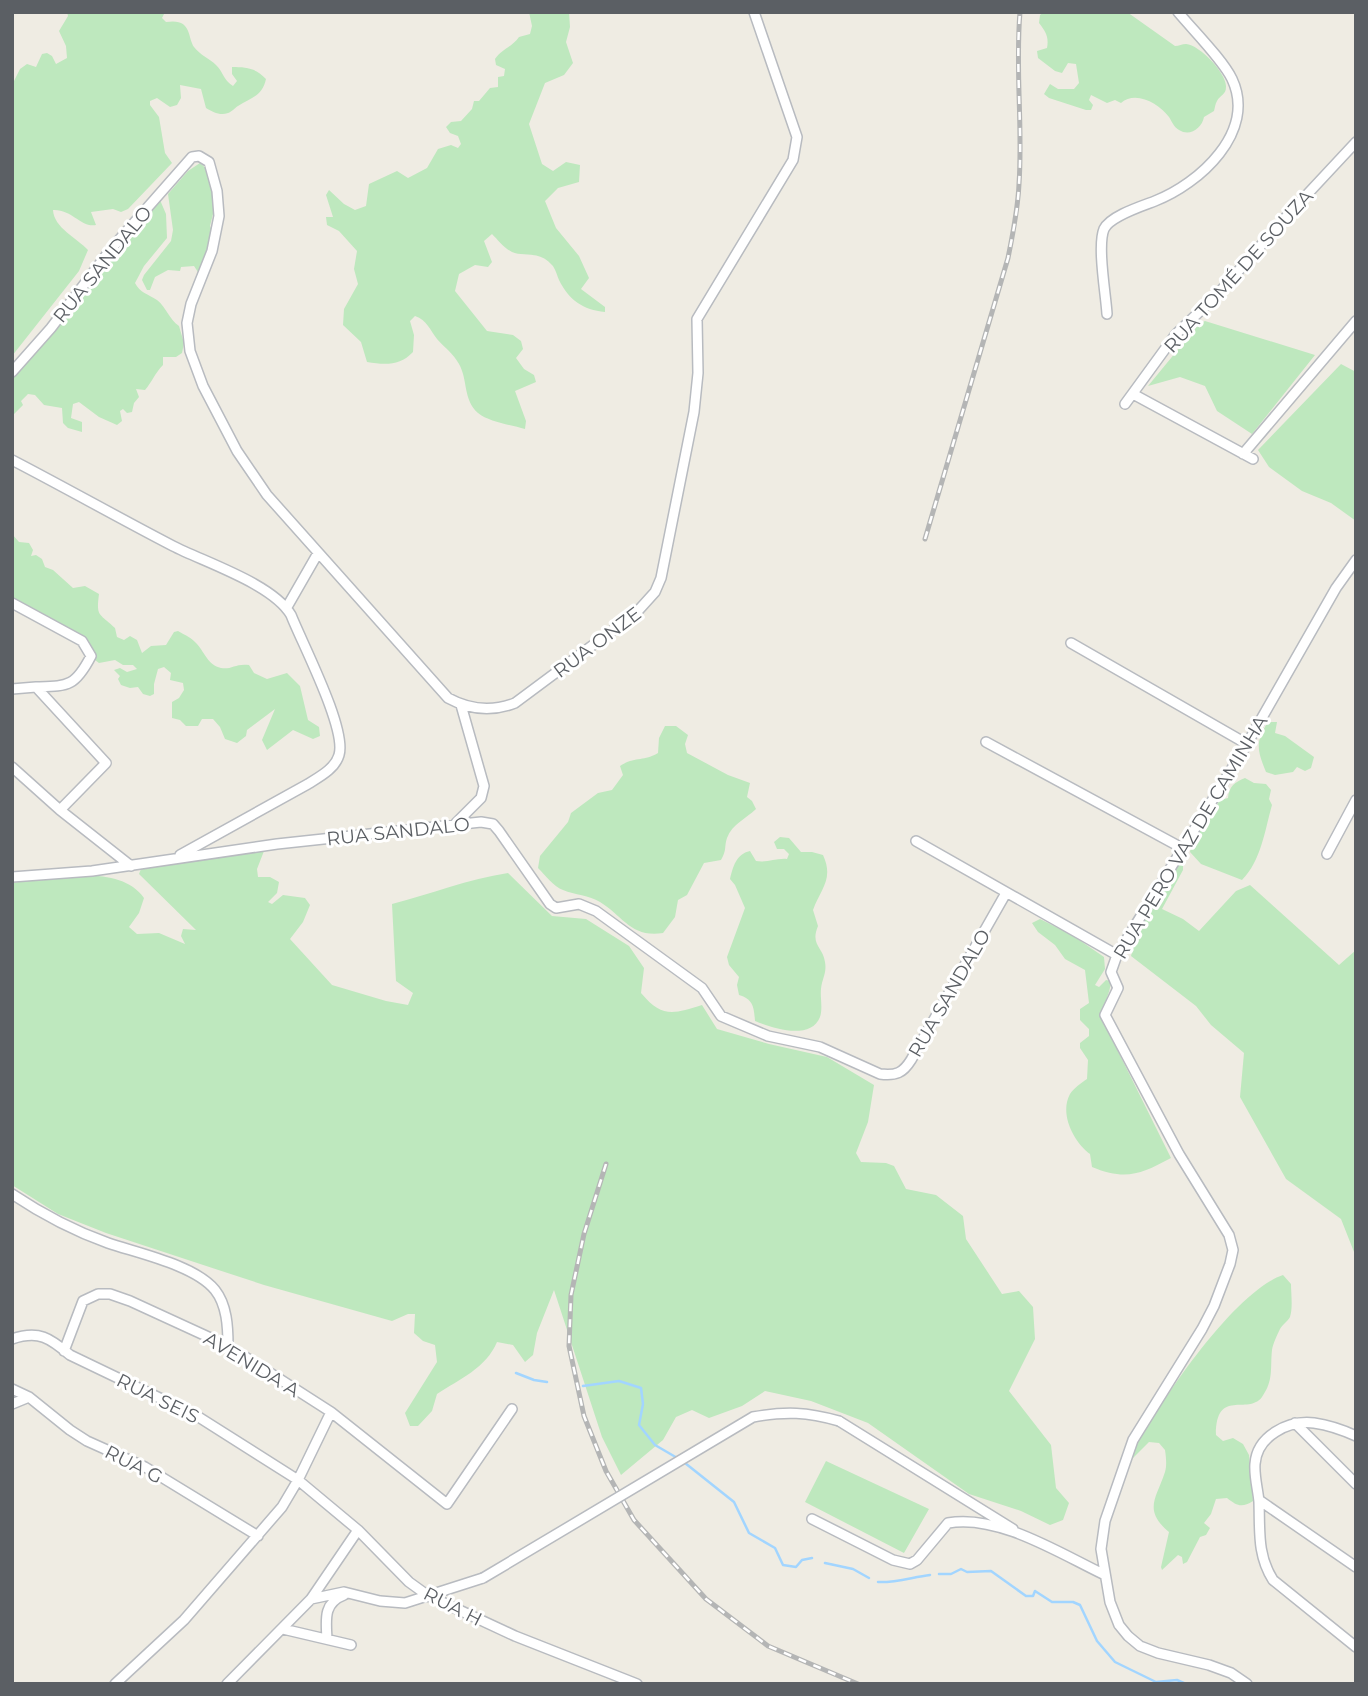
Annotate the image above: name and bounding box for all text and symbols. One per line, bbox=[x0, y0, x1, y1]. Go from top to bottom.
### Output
street label: RUA TOMÉ DE SOUZA bbox=[1159, 185, 1318, 358]
street label: RUA SANDALO bbox=[48, 201, 157, 327]
street label: RUA ONZE bbox=[549, 602, 646, 683]
street label: RUA PERO VAZ DE CAMINHA bbox=[1108, 711, 1273, 963]
street label: RUA SANDALO bbox=[325, 813, 471, 850]
street label: RUA SANDALO bbox=[904, 925, 995, 1061]
street label: AVENIDA A bbox=[200, 1327, 304, 1402]
street label: RUA SEIS bbox=[113, 1369, 203, 1428]
street label: RUA G bbox=[101, 1440, 167, 1489]
street label: RUA H bbox=[420, 1582, 486, 1631]

